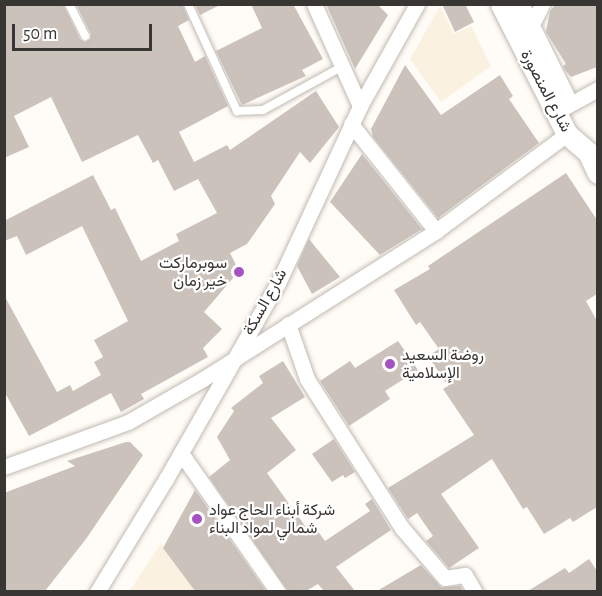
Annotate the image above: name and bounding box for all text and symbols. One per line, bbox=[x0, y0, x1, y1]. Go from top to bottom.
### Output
scale bar bbox=[15, 12, 154, 50]
text: 50 m bbox=[23, 25, 57, 43]
street label: شارع المنصورة bbox=[516, 47, 576, 135]
place label: سوبرماركت خير زمان bbox=[159, 253, 227, 291]
marker: سوبرماركت خير زمان bbox=[232, 265, 246, 279]
street label: شارع السكة bbox=[239, 265, 291, 339]
place label: روضة السعيد الإسلامية bbox=[402, 345, 484, 383]
marker: روضة السعيد الإسلامية bbox=[383, 357, 397, 371]
place label: شركة أبناء الحاج عواد شمالي لمواد البناء bbox=[209, 500, 335, 538]
marker: شركة أبناء الحاج عواد شمالي لمواد البناء bbox=[190, 512, 204, 526]

